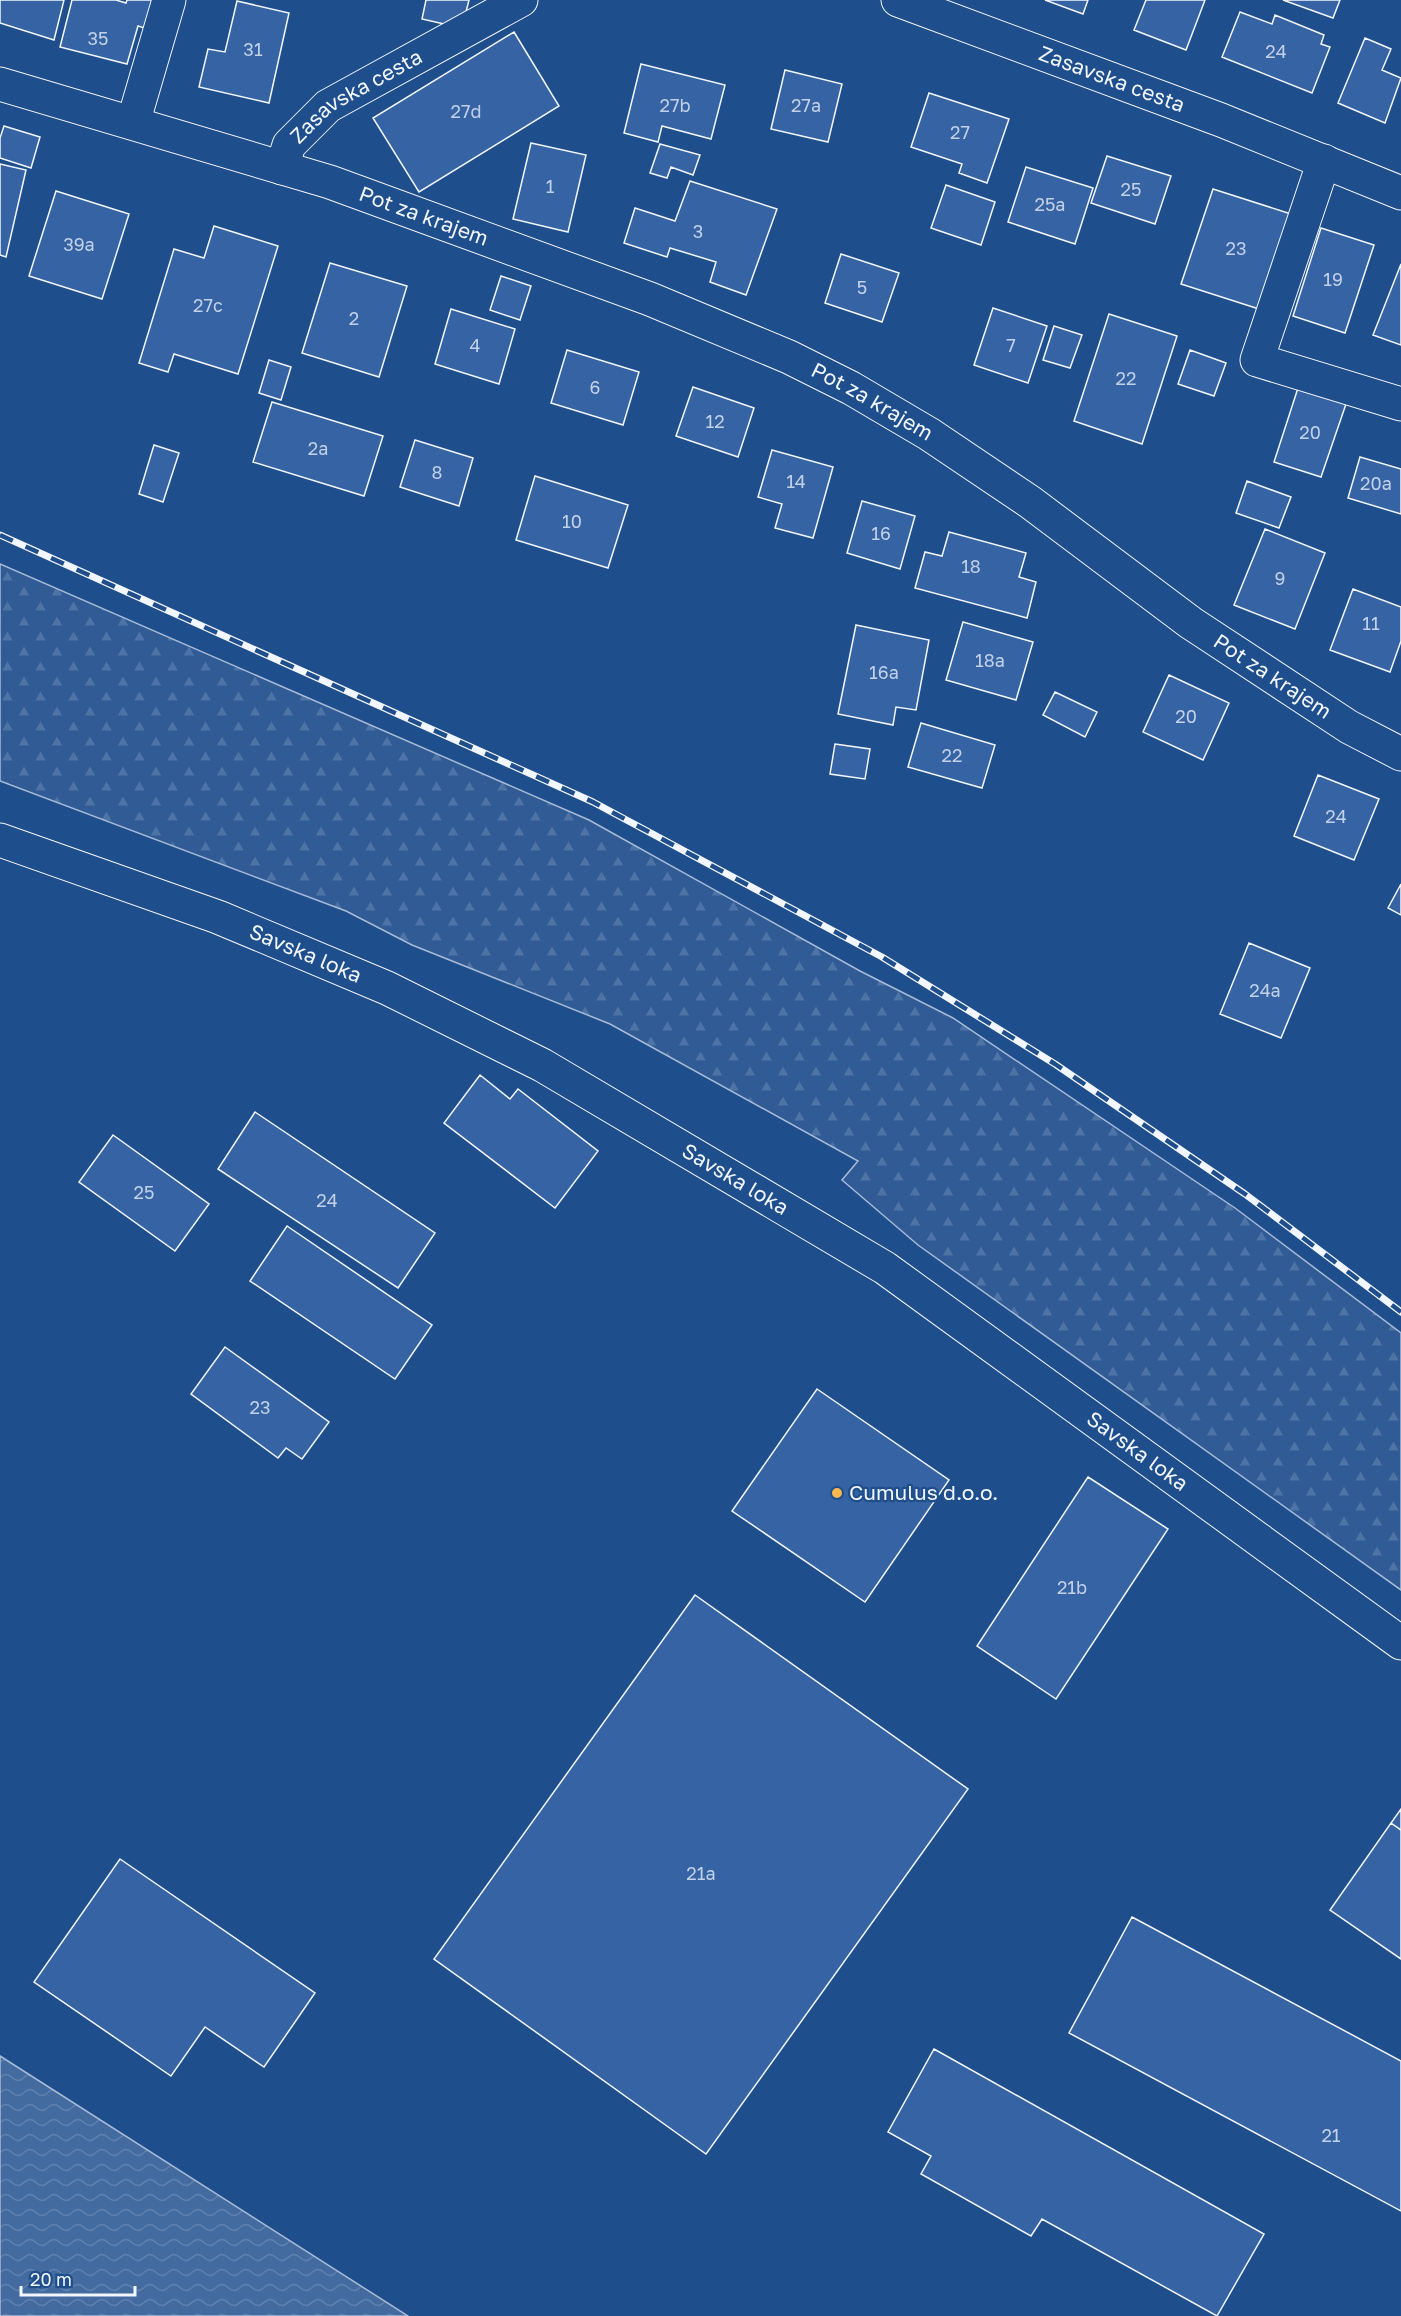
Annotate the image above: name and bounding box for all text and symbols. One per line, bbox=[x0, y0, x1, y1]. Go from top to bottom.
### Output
house number: 35 bbox=[88, 27, 108, 49]
house number: 31 bbox=[243, 38, 263, 60]
street label: Zasavska cesta bbox=[1035, 39, 1189, 117]
house number: 24 bbox=[1265, 40, 1287, 62]
street label: Zasavska cesta bbox=[284, 43, 426, 149]
house number: 27b bbox=[659, 94, 691, 116]
house number: 27a bbox=[791, 94, 821, 116]
house number: 27d bbox=[450, 100, 482, 122]
house number: 27 bbox=[950, 121, 970, 143]
house number: 1 bbox=[546, 175, 555, 197]
house number: 25 bbox=[1121, 178, 1141, 200]
street label: Pot za krajem bbox=[356, 180, 492, 251]
house number: 25a bbox=[1034, 193, 1066, 215]
house number: 3 bbox=[693, 220, 703, 242]
house number: 39a bbox=[63, 233, 95, 255]
house number: 23 bbox=[1226, 237, 1246, 259]
house number: 19 bbox=[1323, 268, 1343, 290]
house number: 5 bbox=[857, 276, 867, 298]
house number: 27c bbox=[193, 294, 223, 316]
house number: 2 bbox=[349, 307, 359, 329]
house number: 4 bbox=[470, 334, 481, 356]
house number: 7 bbox=[1006, 334, 1016, 356]
street label: Pot za krajem bbox=[807, 356, 938, 446]
house number: 22 bbox=[1116, 367, 1136, 389]
house number: 6 bbox=[590, 376, 600, 398]
house number: 12 bbox=[705, 410, 725, 432]
house number: 20 bbox=[1299, 421, 1321, 443]
house number: 2a bbox=[308, 437, 328, 459]
house number: 8 bbox=[432, 461, 442, 483]
house number: 14 bbox=[786, 470, 806, 492]
house number: 20a bbox=[1360, 472, 1392, 494]
house number: 10 bbox=[562, 510, 582, 532]
house number: 16 bbox=[871, 522, 891, 544]
house number: 18 bbox=[961, 555, 981, 577]
house number: 9 bbox=[1275, 567, 1285, 589]
house number: 11 bbox=[1362, 612, 1380, 634]
street label: Pot za krajem bbox=[1209, 628, 1337, 724]
house number: 18a bbox=[975, 649, 1005, 671]
house number: 16a bbox=[869, 661, 899, 683]
house number: 20 bbox=[1175, 705, 1197, 727]
house number: 22 bbox=[942, 744, 962, 766]
house number: 24 bbox=[1325, 805, 1347, 827]
street label: Savska loka bbox=[246, 918, 366, 988]
house number: 24a bbox=[1249, 979, 1281, 1001]
street label: Savska loka bbox=[678, 1137, 794, 1220]
house number: 25 bbox=[134, 1181, 154, 1203]
house number: 24 bbox=[316, 1189, 338, 1211]
house number: 23 bbox=[250, 1396, 270, 1418]
street label: Savska loka bbox=[1082, 1405, 1194, 1496]
place label: Cumulus d.o.o. bbox=[849, 1479, 998, 1505]
marker: Cumulus d.o.o. bbox=[830, 1486, 844, 1500]
house number: 21b bbox=[1057, 1576, 1087, 1598]
house number: 21a bbox=[686, 1862, 716, 1884]
house number: 21 bbox=[1321, 2124, 1341, 2146]
scale bar bbox=[21, 2259, 135, 2297]
text: 20 m bbox=[30, 2268, 72, 2290]

